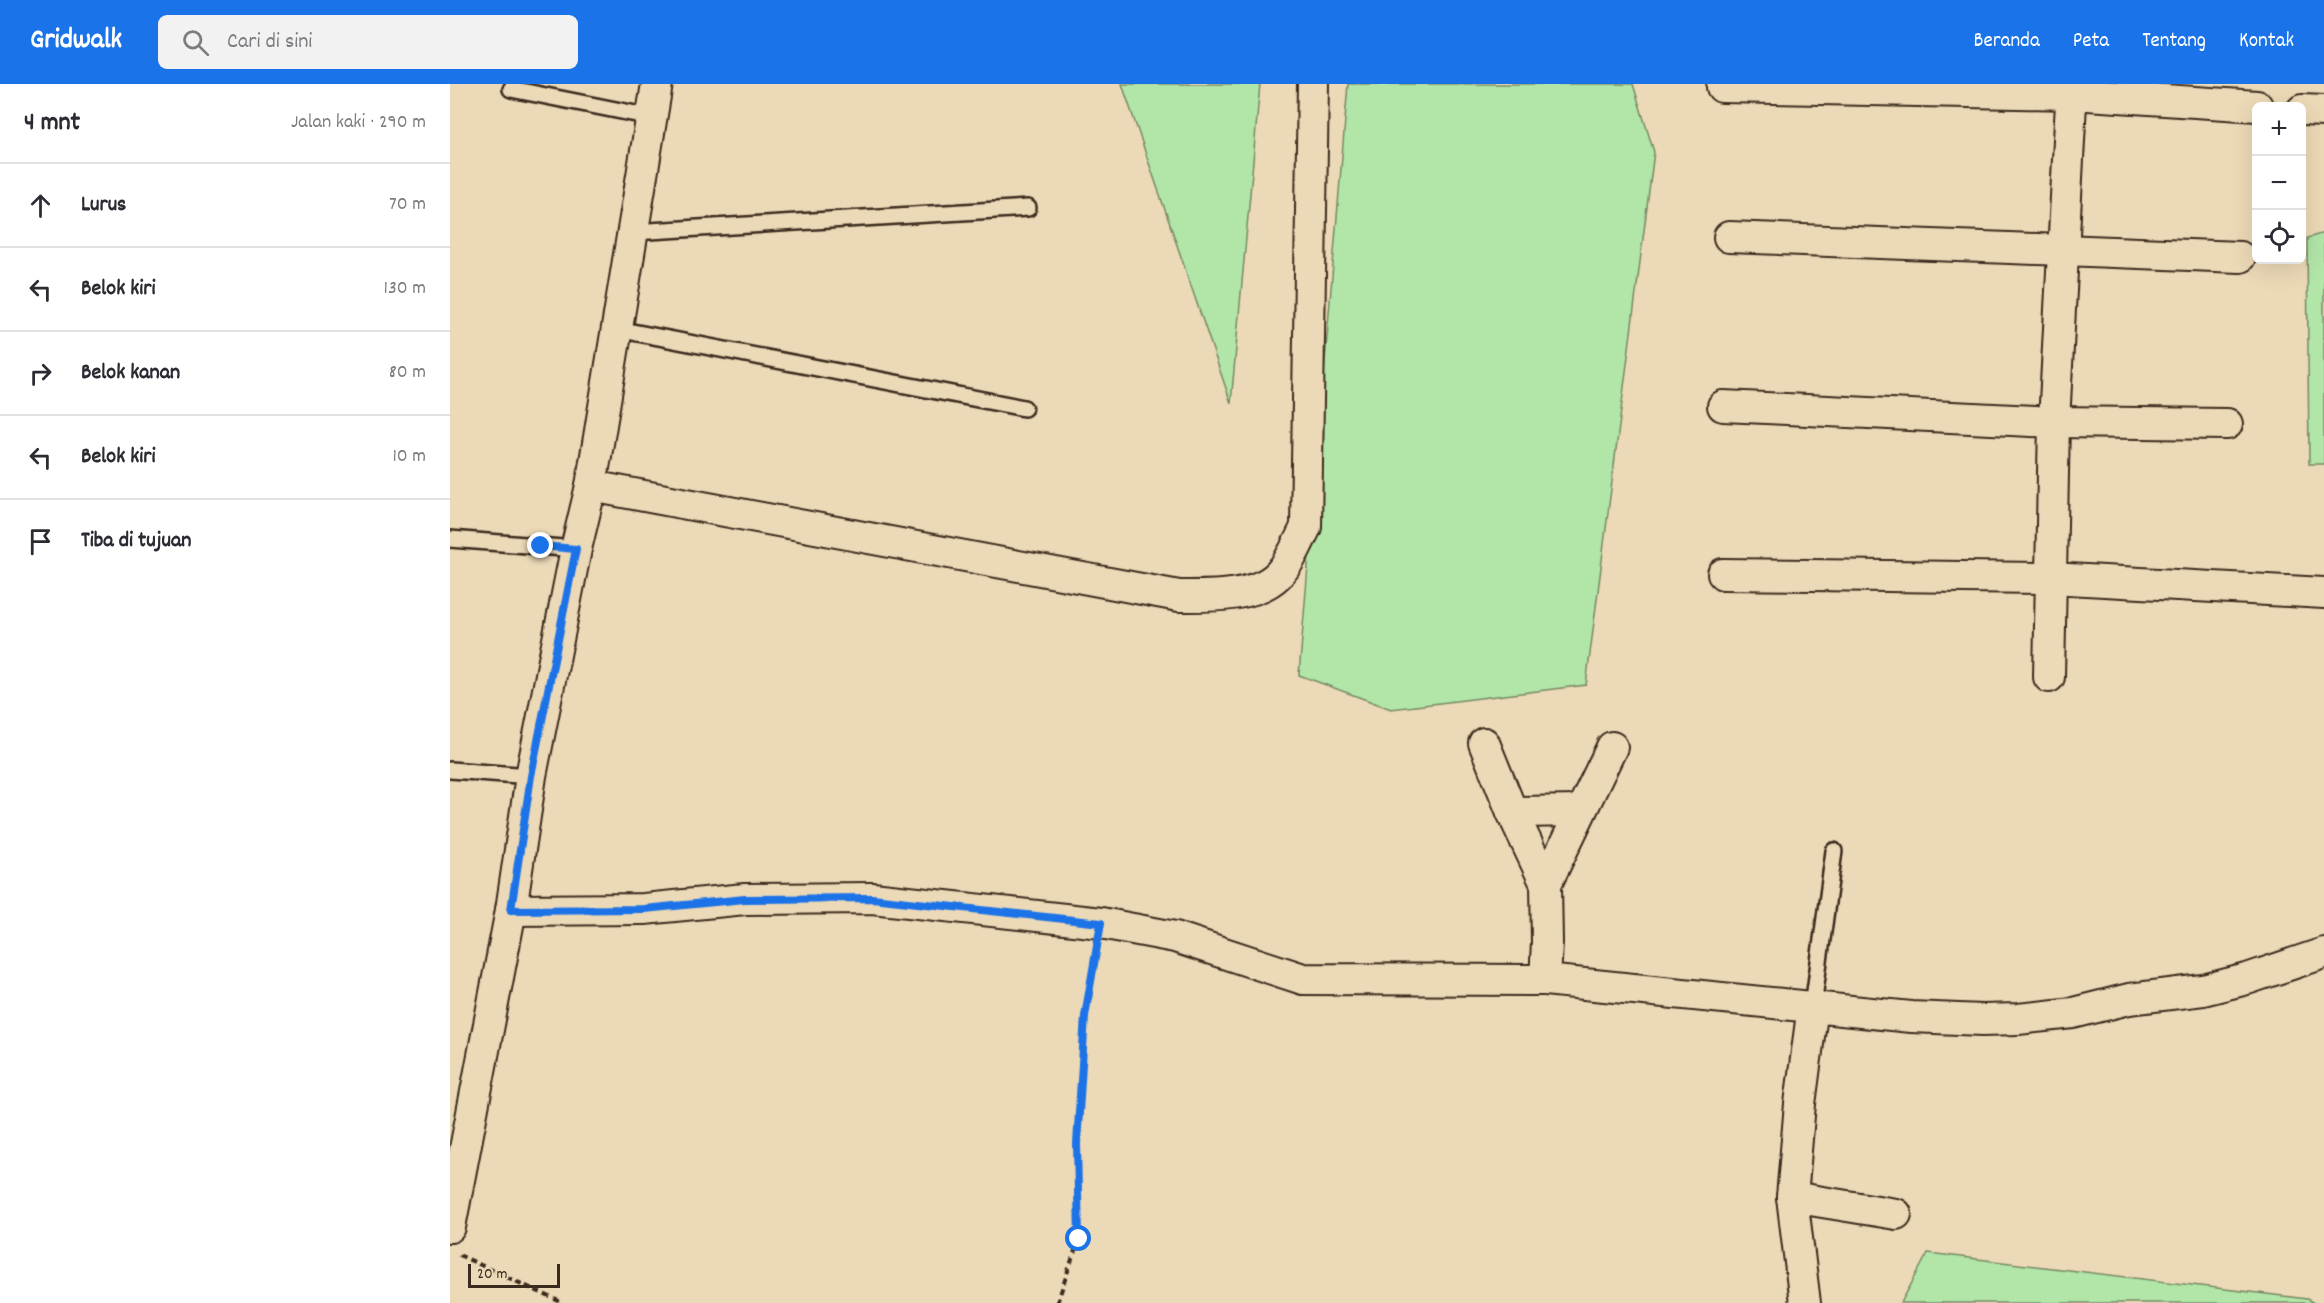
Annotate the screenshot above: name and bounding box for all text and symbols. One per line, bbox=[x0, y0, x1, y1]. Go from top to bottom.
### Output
search box bbox=[158, 15, 578, 69]
text: Gridwalk bbox=[30, 22, 122, 62]
icon: search bbox=[179, 26, 212, 59]
text: Cari di sini bbox=[227, 27, 312, 58]
text: Beranda bbox=[1974, 27, 2040, 57]
text: Peta bbox=[2073, 27, 2109, 57]
text: Tentang bbox=[2142, 27, 2206, 57]
text: Kontak bbox=[2239, 27, 2294, 57]
map controls bbox=[2252, 102, 2306, 264]
button: + bbox=[2252, 102, 2306, 156]
text: 4 mnt bbox=[24, 105, 80, 142]
text: Jalan kaki · 290 m bbox=[291, 109, 426, 137]
button: − bbox=[2252, 156, 2306, 210]
icon: ahead bbox=[24, 189, 57, 222]
text: Lurus bbox=[81, 190, 126, 221]
text: 70 m bbox=[389, 191, 426, 219]
button: locate bbox=[2252, 210, 2306, 264]
icon: left bbox=[24, 273, 57, 306]
text: Belok kiri bbox=[81, 274, 155, 305]
text: 130 m bbox=[384, 275, 426, 303]
icon: right bbox=[24, 357, 57, 390]
text: Belok kanan bbox=[81, 358, 180, 389]
text: 80 m bbox=[389, 359, 426, 387]
icon: left bbox=[24, 441, 57, 474]
text: Belok kiri bbox=[81, 442, 155, 473]
text: 10 m bbox=[392, 443, 426, 471]
icon: arrive bbox=[24, 525, 57, 558]
text: Tiba di tujuan bbox=[81, 526, 191, 557]
route end bbox=[527, 532, 553, 558]
route start bbox=[1065, 1225, 1091, 1251]
scale bar bbox=[468, 1261, 560, 1288]
text: 20 m bbox=[477, 1263, 507, 1286]

